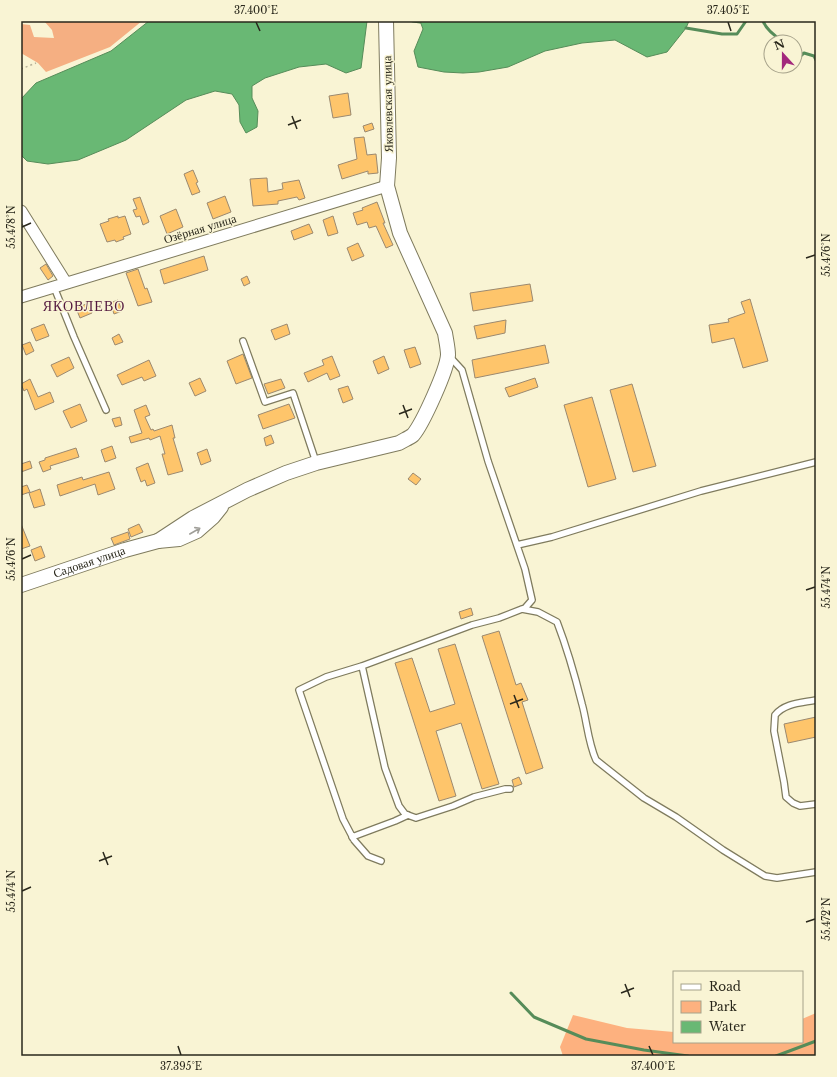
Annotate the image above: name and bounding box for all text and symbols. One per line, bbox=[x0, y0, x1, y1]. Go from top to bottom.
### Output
text: 37.400°E bbox=[234, 4, 278, 17]
text: 37.405°E bbox=[707, 4, 749, 17]
north arrow bbox=[763, 34, 803, 74]
text: N bbox=[772, 36, 787, 53]
street label: Яковлевская улица bbox=[379, 55, 396, 152]
text: 55.478°N bbox=[5, 205, 18, 249]
street label: Озёрная улица bbox=[162, 210, 239, 247]
text: 55.476°N bbox=[820, 233, 833, 277]
district label: ЯКОВЛЕВО bbox=[43, 297, 125, 315]
one-way arrow bbox=[189, 526, 201, 534]
text: 55.476°N bbox=[5, 537, 18, 581]
street label: Садовая улица bbox=[51, 542, 128, 581]
text: 55.474°N bbox=[820, 566, 833, 608]
text: 55.474°N bbox=[5, 870, 18, 912]
text: 55.472°N bbox=[820, 897, 833, 941]
legend bbox=[673, 971, 803, 1043]
text: Road bbox=[709, 979, 741, 994]
text: Park bbox=[709, 999, 737, 1014]
text: Water bbox=[708, 1019, 746, 1034]
text: 37.395°E bbox=[160, 1060, 202, 1073]
text: 37.400°E bbox=[631, 1060, 675, 1073]

